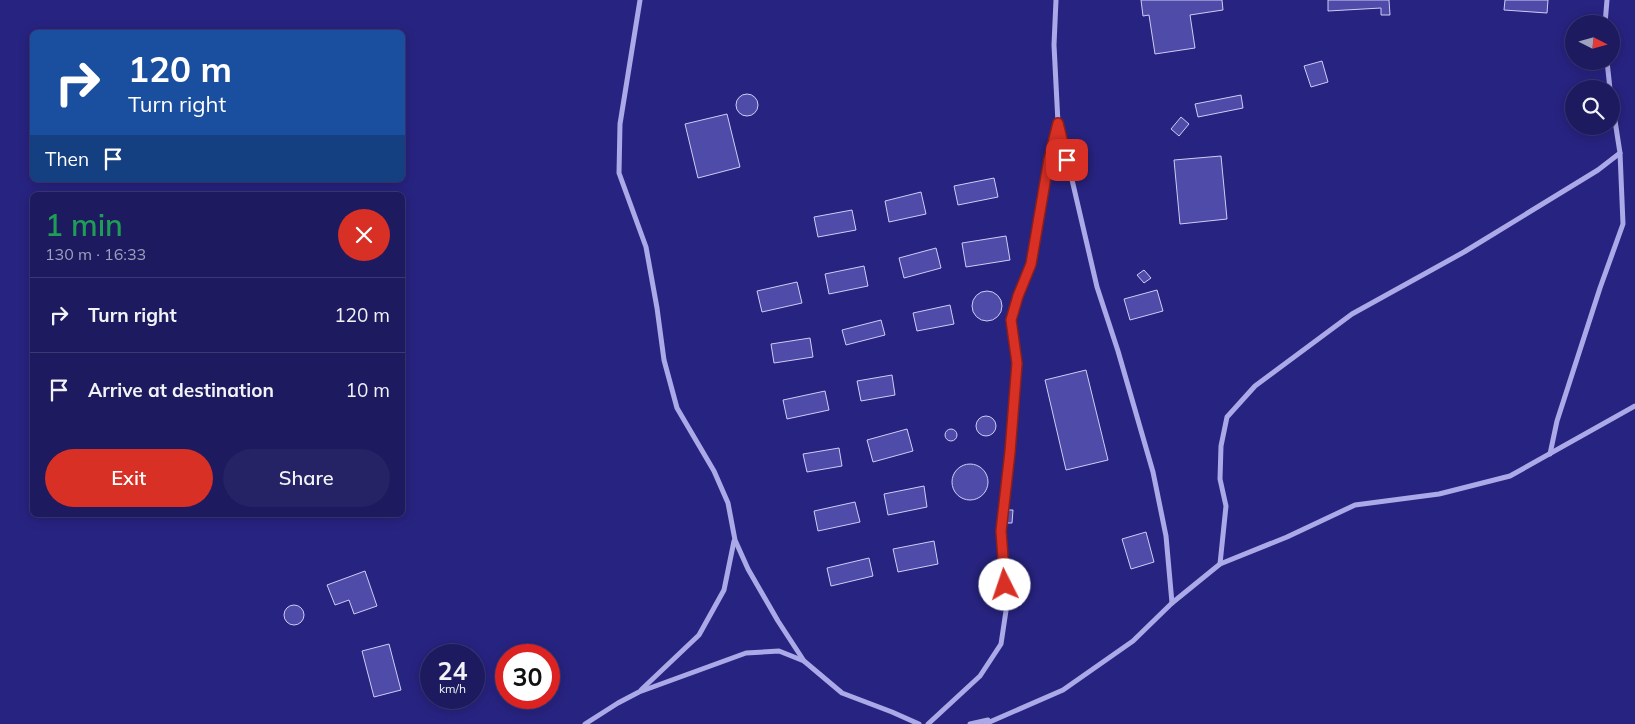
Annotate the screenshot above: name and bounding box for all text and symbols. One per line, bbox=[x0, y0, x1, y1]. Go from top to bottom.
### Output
north arrow bbox=[1565, 15, 1620, 70]
map controls bbox=[1565, 15, 1620, 135]
text: 120 m bbox=[128, 47, 232, 91]
icon: right bbox=[45, 50, 110, 115]
button: search bbox=[1565, 80, 1620, 135]
text: Turn right bbox=[128, 90, 226, 118]
pin bbox=[1046, 139, 1088, 181]
icon: arrive bbox=[99, 145, 127, 173]
icon: arrive bbox=[1053, 146, 1081, 174]
text: Then bbox=[45, 147, 89, 171]
text: 1 min bbox=[45, 206, 123, 244]
button: close bbox=[338, 209, 390, 261]
text: 130 m · 16:33 bbox=[45, 244, 146, 264]
icon: right bbox=[45, 301, 73, 329]
text: Turn right bbox=[88, 303, 177, 327]
text: 120 m bbox=[334, 303, 390, 327]
icon: arrive bbox=[45, 376, 73, 404]
text: Arrive at destination bbox=[88, 378, 274, 402]
text: 10 m bbox=[346, 378, 390, 402]
button: Exit bbox=[45, 449, 213, 507]
button: Share bbox=[223, 449, 390, 507]
position arrow bbox=[978, 558, 1030, 610]
speed limit sign: 30 bbox=[495, 644, 560, 709]
text: 24 bbox=[437, 655, 468, 686]
text: km/h bbox=[439, 681, 466, 696]

